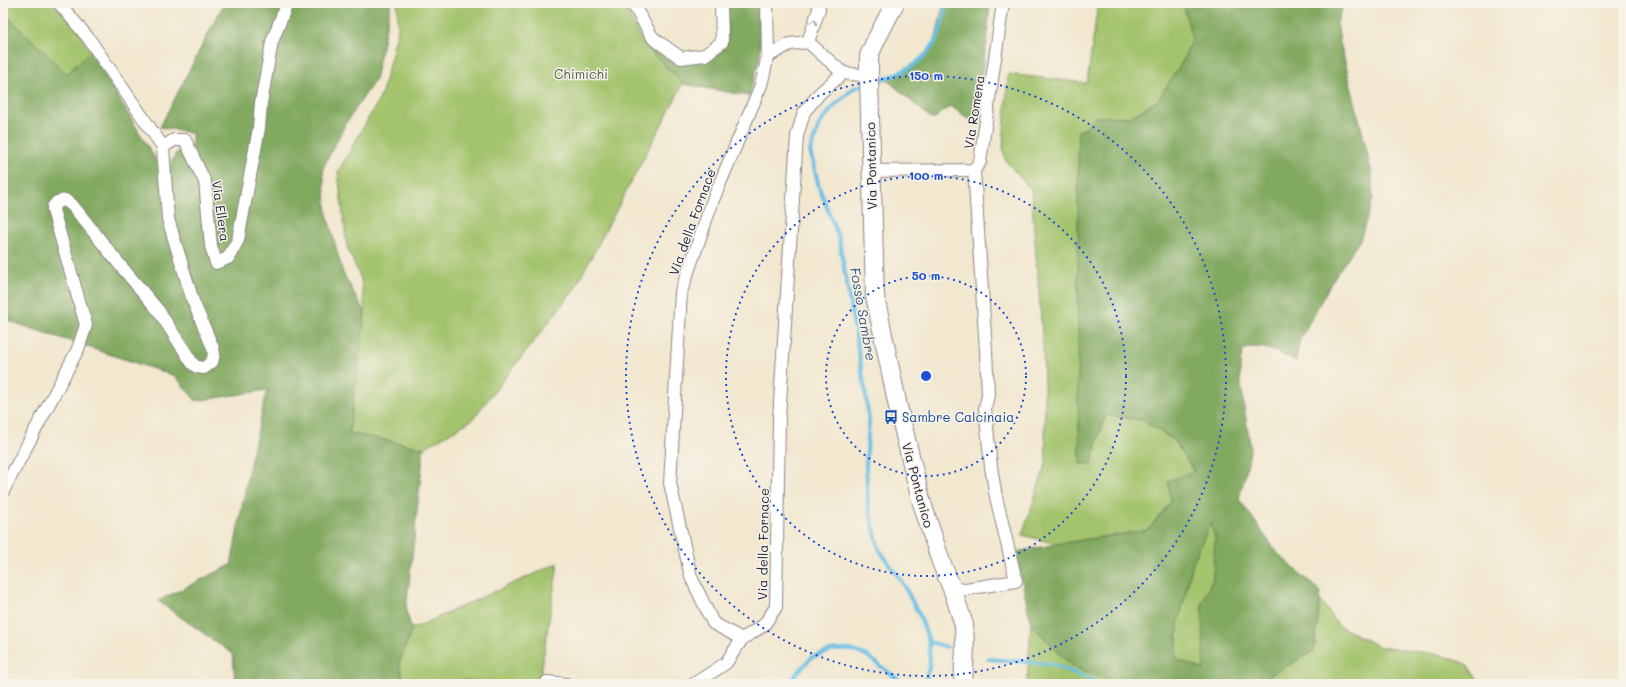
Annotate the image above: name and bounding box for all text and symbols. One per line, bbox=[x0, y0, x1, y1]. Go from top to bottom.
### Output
one-way arrow bbox=[809, 19, 818, 26]
park label: Chimichi bbox=[554, 65, 608, 82]
text: 150 m bbox=[909, 67, 943, 83]
street label: Via Romena bbox=[959, 74, 988, 150]
street label: Via Pontanico bbox=[861, 122, 880, 210]
street label: Via della Fornace bbox=[664, 166, 719, 277]
text: 100 m bbox=[909, 167, 943, 183]
street label: Via Ellera bbox=[209, 179, 234, 242]
water label: Fosso Sambre bbox=[846, 266, 881, 362]
text: 50 m bbox=[912, 267, 940, 283]
centre of rings bbox=[919, 369, 933, 383]
place label: Sambre Calcinaia bbox=[902, 408, 1014, 425]
bus stop icon: Sambre Calcinaia bbox=[883, 409, 899, 425]
street label: Via Pontanico bbox=[899, 440, 938, 530]
street label: Via della Fornace bbox=[753, 488, 772, 600]

